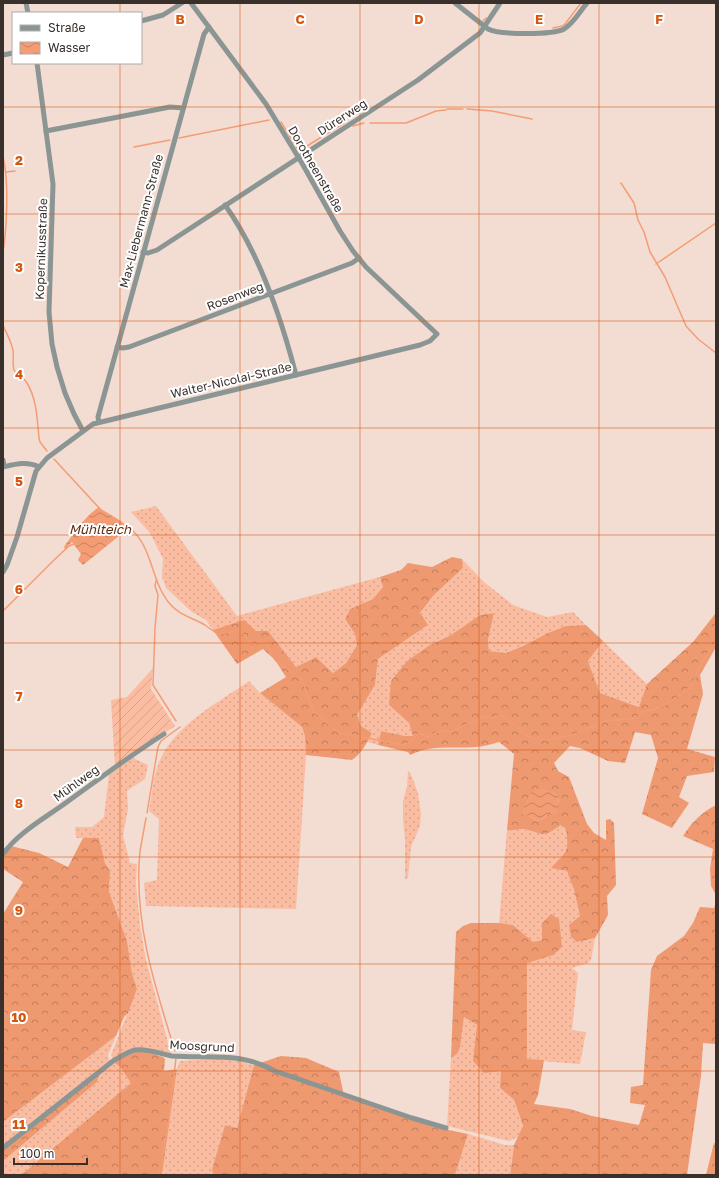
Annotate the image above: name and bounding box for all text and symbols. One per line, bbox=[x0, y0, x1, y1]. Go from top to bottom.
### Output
text: B bbox=[175, 11, 185, 27]
text: C bbox=[295, 11, 305, 27]
text: D bbox=[414, 11, 424, 27]
text: E bbox=[535, 11, 543, 27]
text: F bbox=[655, 11, 663, 27]
legend bbox=[12, 12, 142, 64]
text: Straße bbox=[48, 20, 86, 35]
text: Wasser bbox=[48, 40, 91, 55]
street label: Dürerweg bbox=[314, 95, 370, 139]
street label: Dorotheenstraße bbox=[285, 123, 347, 215]
text: 2 bbox=[15, 152, 23, 168]
street label: Max-Liebermann-Straße bbox=[116, 152, 166, 290]
street label: Kopernikusstraße bbox=[32, 198, 50, 300]
text: 3 bbox=[15, 259, 23, 275]
street label: Rosenweg bbox=[204, 278, 266, 314]
street label: Walter-Nicolai-Straße bbox=[169, 359, 293, 401]
text: 4 bbox=[15, 366, 23, 382]
text: 5 bbox=[15, 473, 23, 489]
water label: Mühlteich bbox=[69, 521, 132, 537]
text: 6 bbox=[15, 581, 23, 597]
text: 7 bbox=[15, 688, 23, 704]
street label: Mühlweg bbox=[50, 761, 102, 805]
text: 8 bbox=[15, 795, 23, 811]
text: 9 bbox=[15, 902, 23, 918]
text: 10 bbox=[11, 1009, 27, 1025]
street label: Moosgrund bbox=[169, 1037, 235, 1055]
text: 11 bbox=[12, 1116, 26, 1132]
scale bar bbox=[14, 1140, 87, 1166]
text: 100 m bbox=[20, 1146, 54, 1161]

